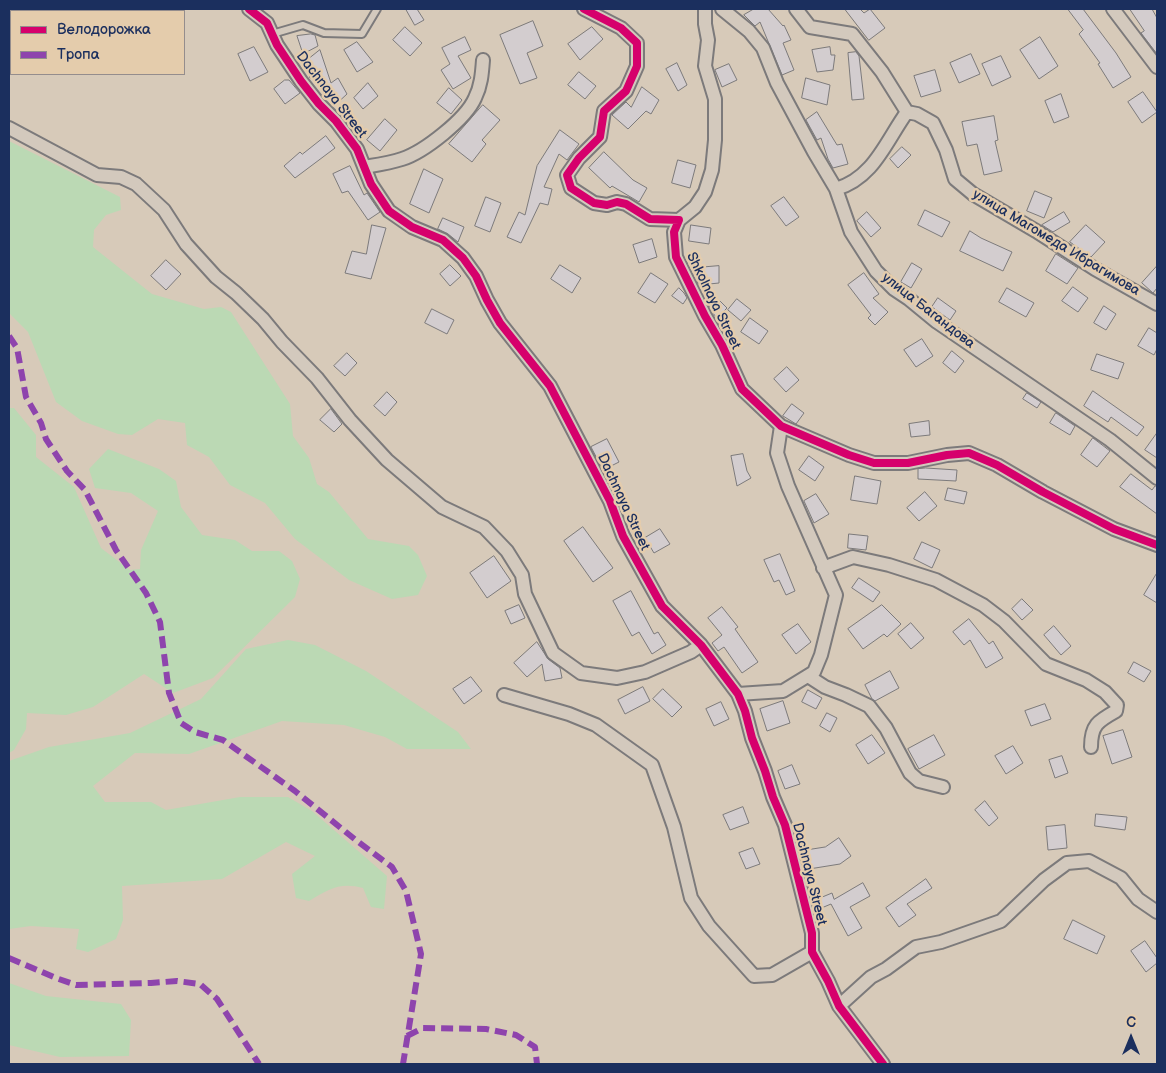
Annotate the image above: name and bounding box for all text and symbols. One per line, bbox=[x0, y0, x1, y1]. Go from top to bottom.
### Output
legend bbox=[10, 10, 185, 75]
text: Велодорожка bbox=[57, 20, 151, 39]
text: Тропа bbox=[57, 45, 100, 64]
street label: Dachnaya Street bbox=[292, 48, 370, 142]
street label: улица Магомеда Ибрагимова bbox=[969, 186, 1143, 300]
street label: Shkolnaya Street bbox=[682, 250, 744, 352]
street label: улица Багандова bbox=[878, 270, 978, 352]
street label: Dachnaya Street bbox=[593, 451, 653, 553]
street label: Dachnaya Street bbox=[788, 821, 830, 927]
north arrow bbox=[1106, 1013, 1156, 1063]
text: С bbox=[1126, 1014, 1136, 1031]

